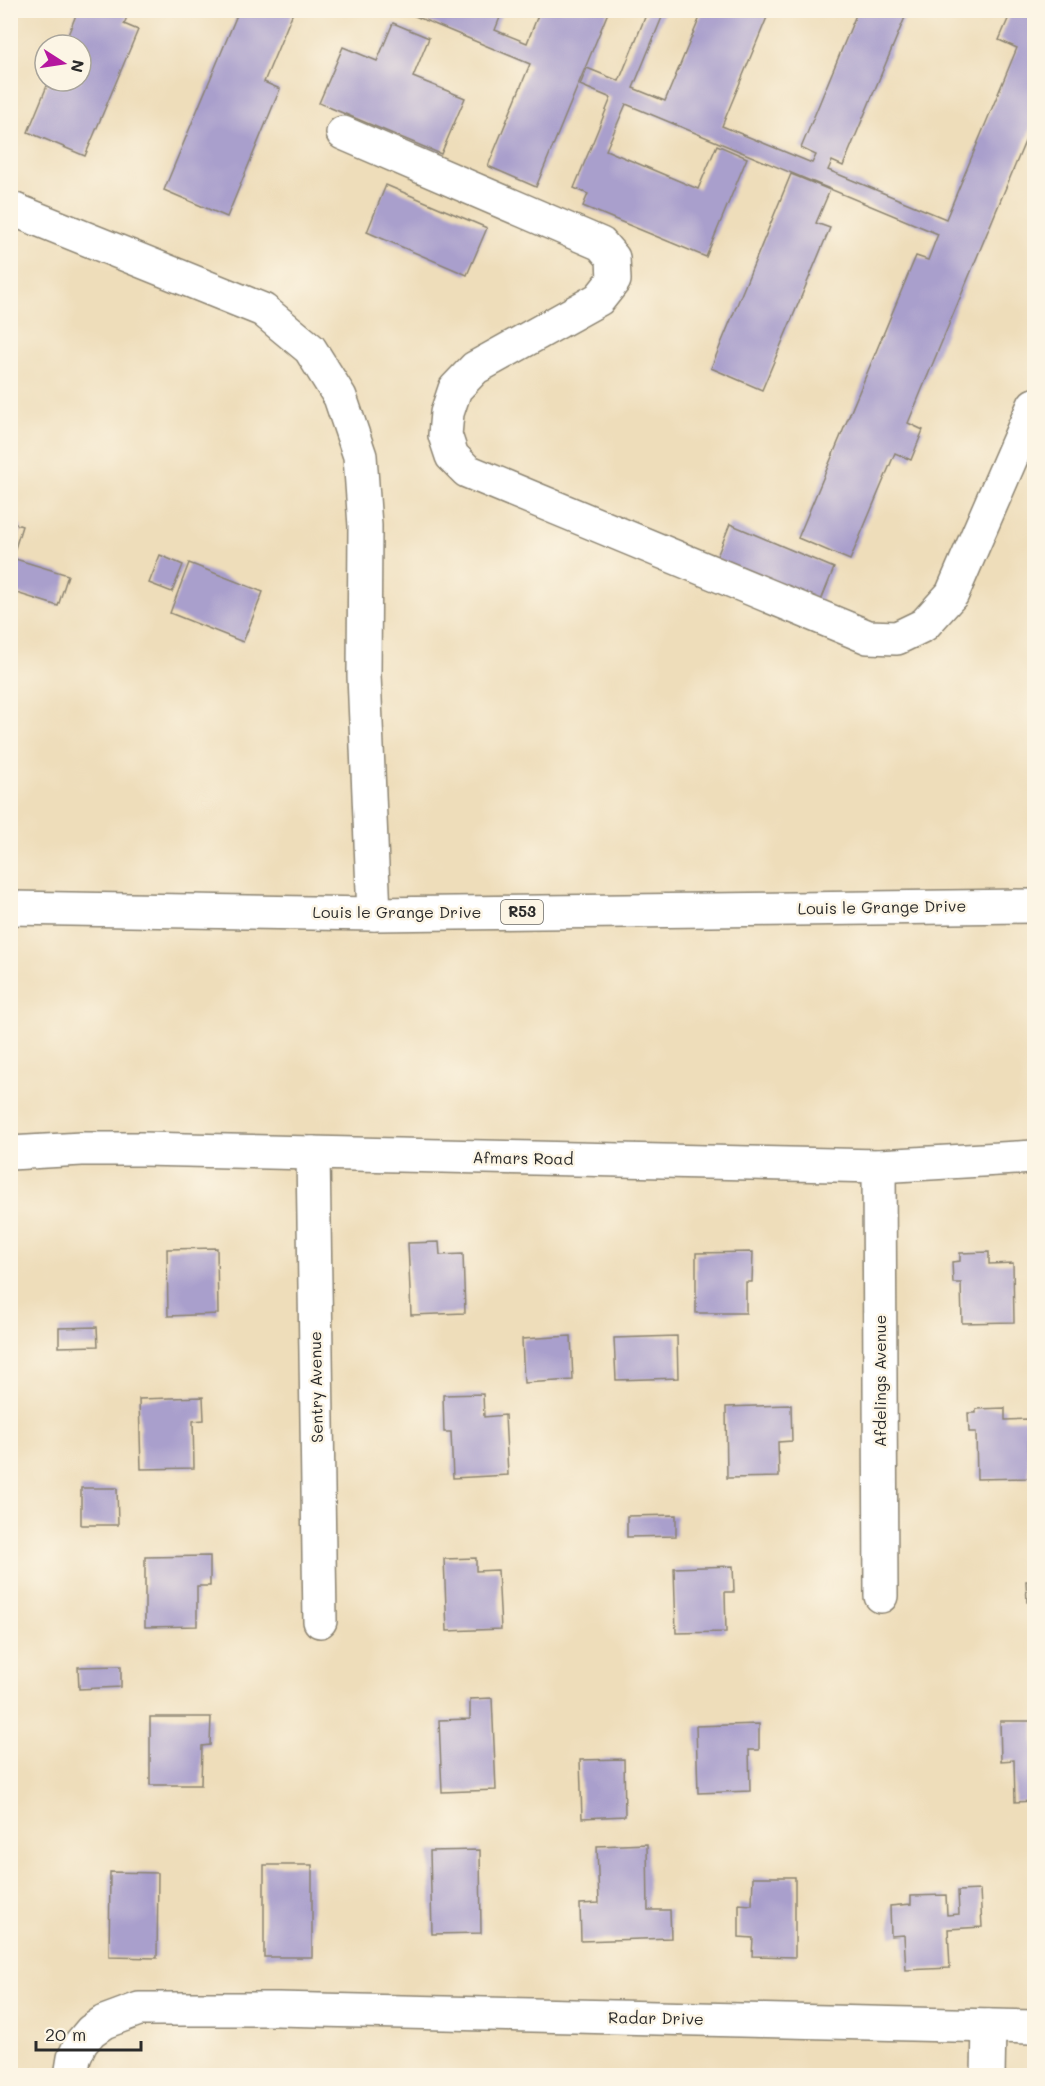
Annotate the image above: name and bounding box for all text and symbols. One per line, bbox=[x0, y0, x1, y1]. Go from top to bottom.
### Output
north arrow bbox=[33, 33, 93, 93]
text: N bbox=[67, 58, 90, 74]
street label: Louis le Grange Drive bbox=[797, 895, 967, 918]
road number: R53 bbox=[501, 900, 543, 924]
street label: Louis le Grange Drive bbox=[313, 901, 481, 922]
street label: Afmars Road bbox=[472, 1146, 574, 1169]
street label: Afdelings Avenue bbox=[869, 1315, 890, 1447]
street label: Sentry Avenue bbox=[304, 1331, 327, 1443]
street label: Radar Drive bbox=[608, 2006, 704, 2029]
scale bar bbox=[36, 2014, 141, 2052]
text: 20 m bbox=[45, 2022, 86, 2046]

